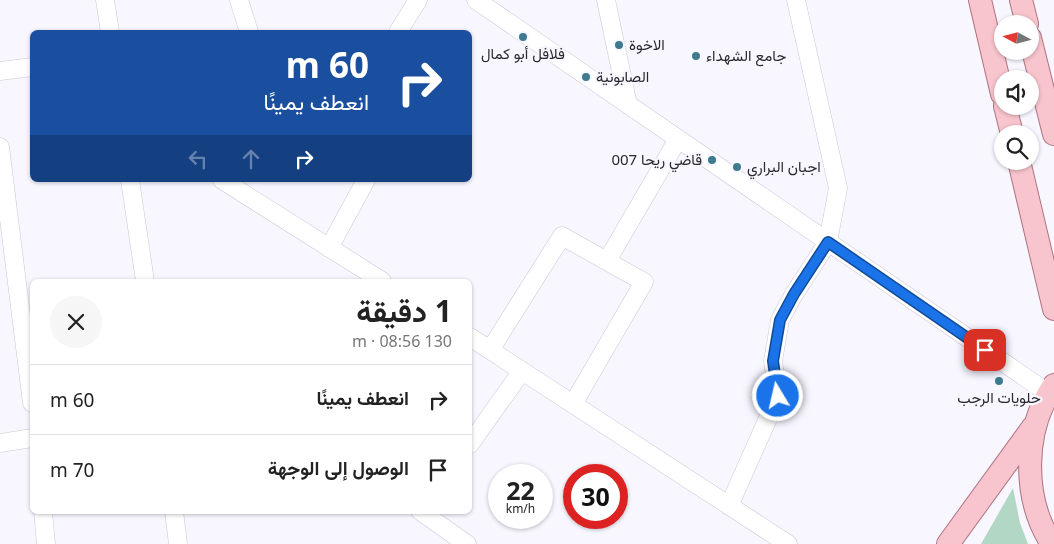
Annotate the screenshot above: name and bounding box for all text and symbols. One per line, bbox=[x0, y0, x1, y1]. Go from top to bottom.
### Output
north arrow bbox=[994, 15, 1039, 60]
map controls bbox=[994, 15, 1039, 170]
marker: فلافل أبو كمال bbox=[517, 31, 529, 43]
place label: الاخوة bbox=[629, 34, 665, 54]
marker: الاخوة bbox=[613, 39, 625, 51]
text: 60 m bbox=[286, 41, 369, 88]
place label: فلافل أبو كمال bbox=[481, 43, 565, 63]
place label: جامع الشهداء bbox=[706, 45, 786, 67]
icon: right bbox=[387, 50, 452, 115]
marker: جامع الشهداء bbox=[690, 50, 702, 62]
place label: الصابونية bbox=[596, 66, 649, 86]
button: sound bbox=[994, 70, 1039, 115]
marker: الصابونية bbox=[580, 71, 592, 83]
text: انعطف يمينًا bbox=[263, 86, 369, 116]
button: search bbox=[994, 125, 1039, 170]
icon: left bbox=[184, 145, 212, 173]
icon: ahead bbox=[237, 145, 265, 173]
icon: right bbox=[290, 145, 318, 173]
place label: قاضي ريحا 007 bbox=[611, 149, 702, 173]
marker: قاضي ريحا 007 bbox=[706, 154, 718, 166]
place label: اجبان البراري bbox=[747, 156, 821, 180]
marker: اجبان البراري bbox=[731, 161, 743, 173]
text: 1 دقيقة bbox=[356, 290, 452, 331]
button: close bbox=[50, 296, 102, 348]
pin bbox=[964, 329, 1006, 371]
text: 130 m · 08:56 bbox=[352, 330, 452, 352]
icon: arrive bbox=[971, 336, 999, 364]
position arrow bbox=[751, 369, 803, 421]
marker: حلويات الرجب bbox=[993, 375, 1005, 387]
text: انعطف يمينًا bbox=[316, 385, 409, 411]
icon: right bbox=[424, 386, 452, 414]
text: 60 m bbox=[50, 387, 94, 413]
place label: حلويات الرجب bbox=[957, 387, 1041, 407]
text: الوصول إلى الوجهة bbox=[268, 455, 409, 481]
icon: arrive bbox=[424, 456, 452, 484]
text: 70 m bbox=[50, 457, 94, 483]
speed limit sign: 30 bbox=[563, 464, 628, 529]
text: 22 bbox=[506, 473, 535, 507]
text: km/h bbox=[506, 500, 535, 517]

